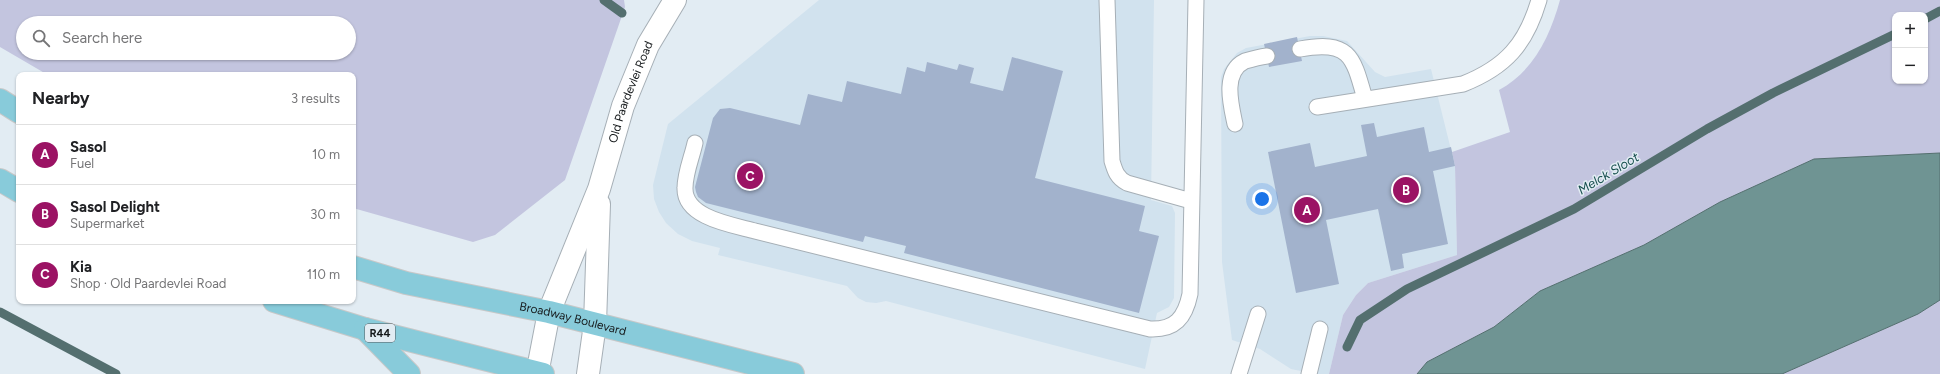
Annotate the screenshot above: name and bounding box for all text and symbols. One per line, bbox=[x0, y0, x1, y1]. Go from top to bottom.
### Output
map controls bbox=[1892, 12, 1928, 84]
button: + bbox=[1892, 12, 1928, 48]
search box bbox=[16, 16, 356, 60]
icon: search bbox=[30, 27, 52, 49]
text: Search here bbox=[62, 29, 142, 47]
street label: Old Paardevlei Road bbox=[606, 39, 656, 144]
button: − bbox=[1892, 48, 1928, 84]
text: Nearby bbox=[32, 88, 90, 108]
text: 3 results bbox=[291, 91, 340, 106]
text: Sasol bbox=[70, 138, 107, 156]
text: A bbox=[40, 147, 50, 162]
text: 10 m bbox=[312, 147, 340, 162]
water label: Melck Sloot bbox=[1575, 149, 1642, 198]
text: Fuel bbox=[70, 156, 94, 171]
pin: C bbox=[737, 161, 763, 191]
pin: B bbox=[1393, 175, 1419, 205]
your location bbox=[1252, 189, 1272, 209]
pin: A bbox=[1294, 195, 1320, 225]
text: Sasol Delight bbox=[70, 198, 160, 216]
text: B bbox=[41, 207, 49, 222]
text: 30 m bbox=[310, 207, 340, 222]
text: Supermarket bbox=[70, 216, 145, 231]
text: Kia bbox=[70, 258, 92, 276]
text: C bbox=[40, 267, 50, 282]
text: 110 m bbox=[307, 267, 340, 282]
text: Shop · Old Paardevlei Road bbox=[70, 276, 226, 291]
street label: Broadway Boulevard bbox=[518, 299, 628, 338]
road number: R44 bbox=[365, 324, 395, 342]

